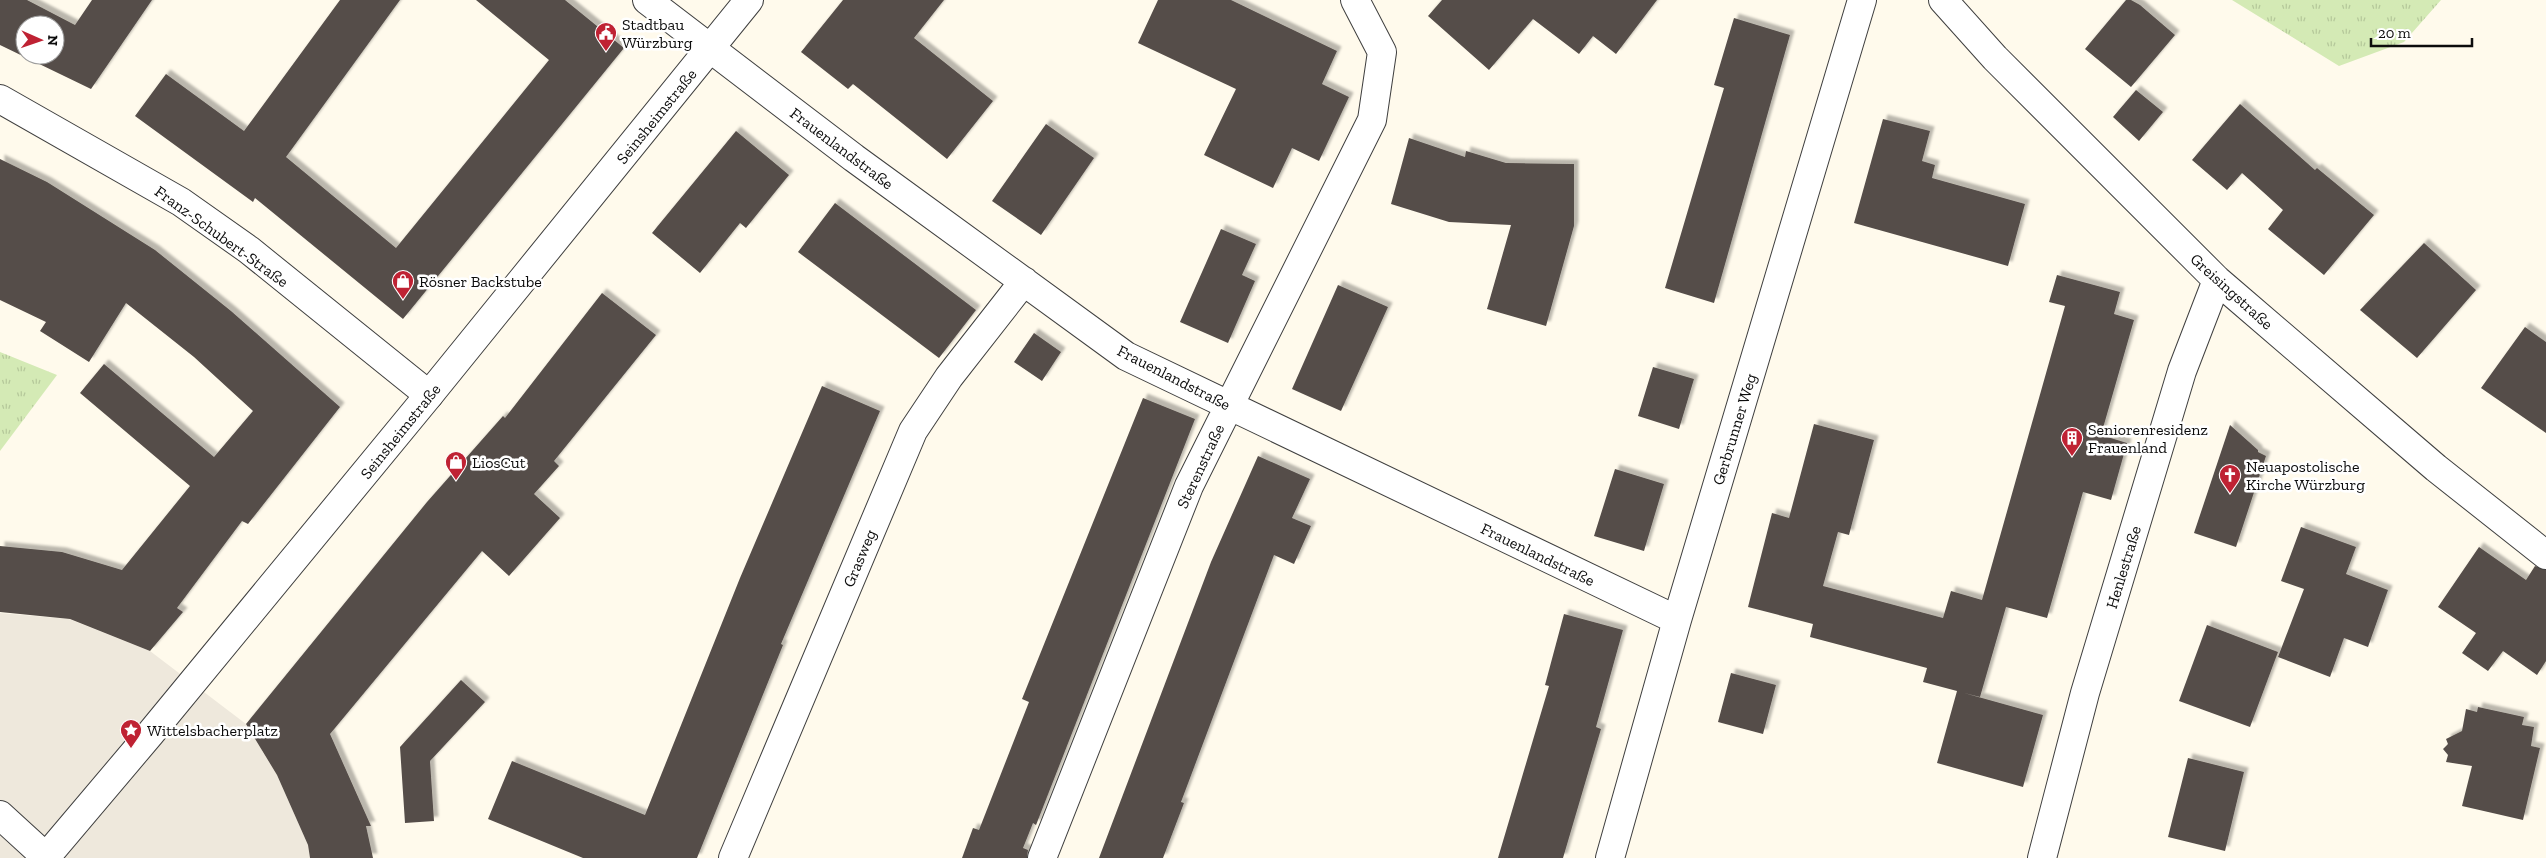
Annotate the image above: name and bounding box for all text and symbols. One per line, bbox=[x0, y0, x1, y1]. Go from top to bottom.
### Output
north arrow bbox=[15, 15, 65, 65]
place label: Stadtbau Würzburg bbox=[622, 15, 693, 52]
scale bar bbox=[2371, 15, 2472, 47]
public building icon: Stadtbau Würzburg bbox=[594, 21, 618, 52]
text: 20 m bbox=[2378, 24, 2411, 42]
text: N bbox=[44, 35, 61, 46]
street label: Seinsheimstraße bbox=[612, 65, 701, 168]
street label: Frauenlandstraße bbox=[786, 103, 897, 193]
street label: Franz-Schubert-Straße bbox=[151, 182, 292, 291]
street label: Greisingstraße bbox=[2186, 249, 2277, 333]
shop icon: Rösner Backstube bbox=[391, 269, 415, 300]
place label: Rösner Backstube bbox=[419, 272, 542, 291]
street label: Frauenlandstraße bbox=[1114, 341, 1233, 414]
street label: Gerbrunner Weg bbox=[1709, 371, 1761, 487]
street label: Seinsheimstraße bbox=[356, 380, 445, 483]
place label: Seniorenresidenz Frauenland bbox=[2088, 420, 2208, 457]
street label: Sterenstraße bbox=[1173, 421, 1228, 511]
building icon: Seniorenresidenz Frauenland bbox=[2060, 426, 2084, 457]
shop icon: LiosCut bbox=[444, 450, 468, 481]
place label: LiosCut bbox=[472, 453, 526, 472]
place label: Neuapostolische Kirche Würzburg bbox=[2246, 457, 2365, 494]
church icon: Neuapostolische Kirche Würzburg bbox=[2218, 463, 2242, 494]
street label: Frauenlandstraße bbox=[1478, 519, 1598, 590]
street label: Henlestraße bbox=[2102, 523, 2145, 611]
street label: Grasweg bbox=[839, 526, 880, 590]
place icon: Wittelsbacherplatz bbox=[119, 718, 143, 749]
place label: Wittelsbacherplatz bbox=[147, 721, 278, 740]

